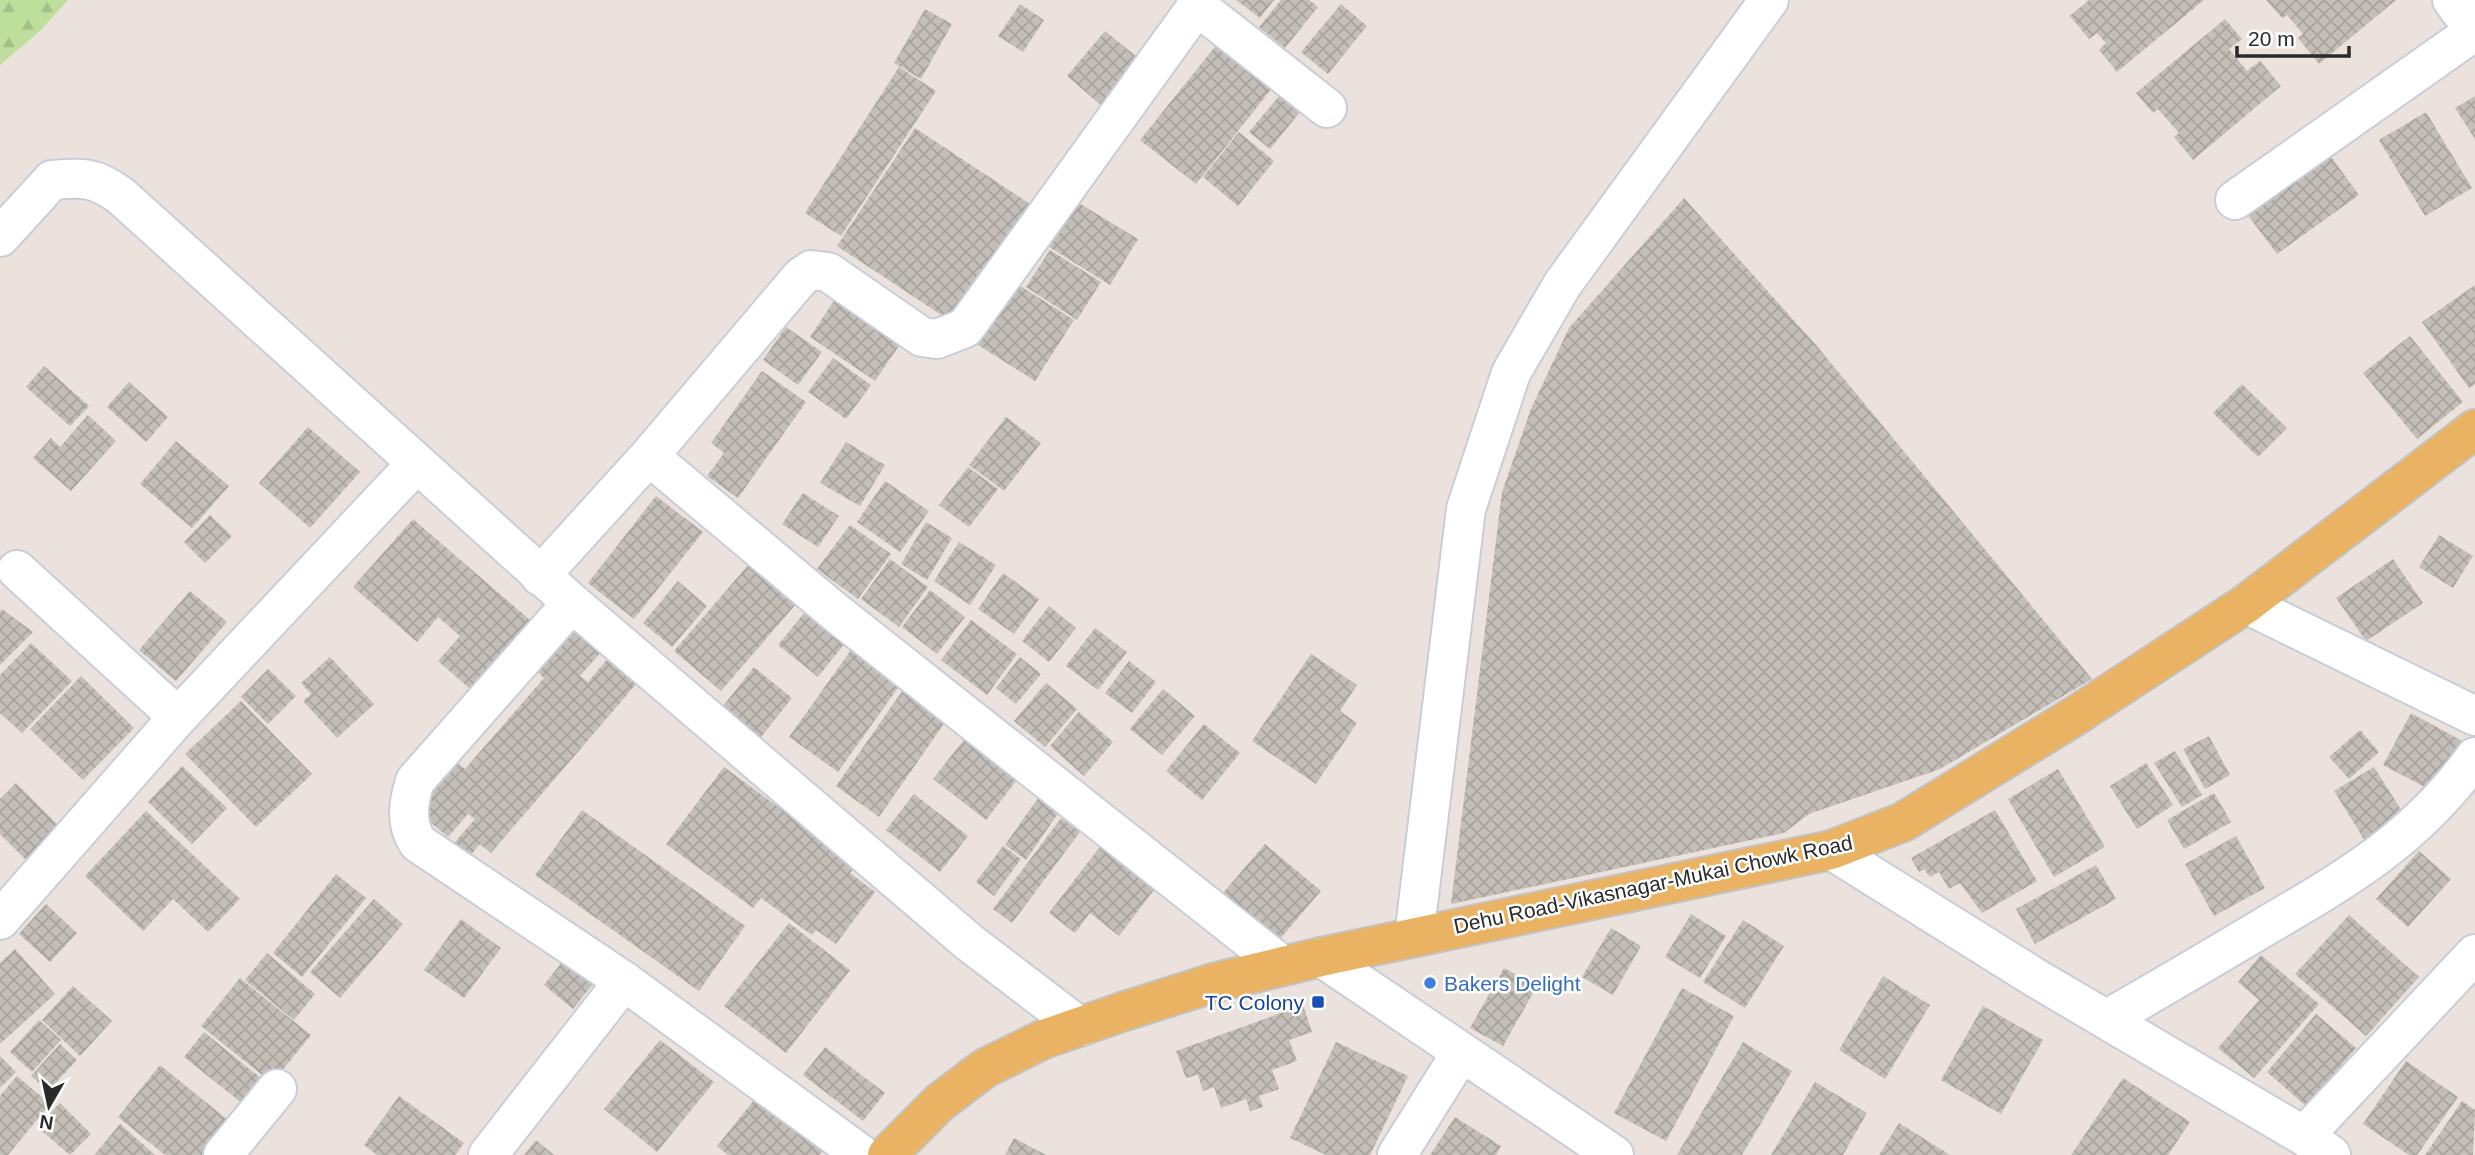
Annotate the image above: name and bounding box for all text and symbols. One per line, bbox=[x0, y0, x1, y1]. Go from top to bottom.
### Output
scale bar bbox=[2237, 14, 2349, 58]
text: 20 m bbox=[2248, 27, 2295, 50]
street label: Dehu Road-Vikasnagar-Mukai Chowk Road bbox=[1452, 830, 1854, 938]
place label: Bakers Delight bbox=[1444, 972, 1581, 995]
marker: Bakers Delight bbox=[1422, 975, 1438, 991]
place label: TC Colony bbox=[1205, 991, 1304, 1014]
marker: TC Colony bbox=[1310, 994, 1326, 1010]
north arrow bbox=[14, 1071, 84, 1141]
text: N bbox=[38, 1111, 55, 1134]

